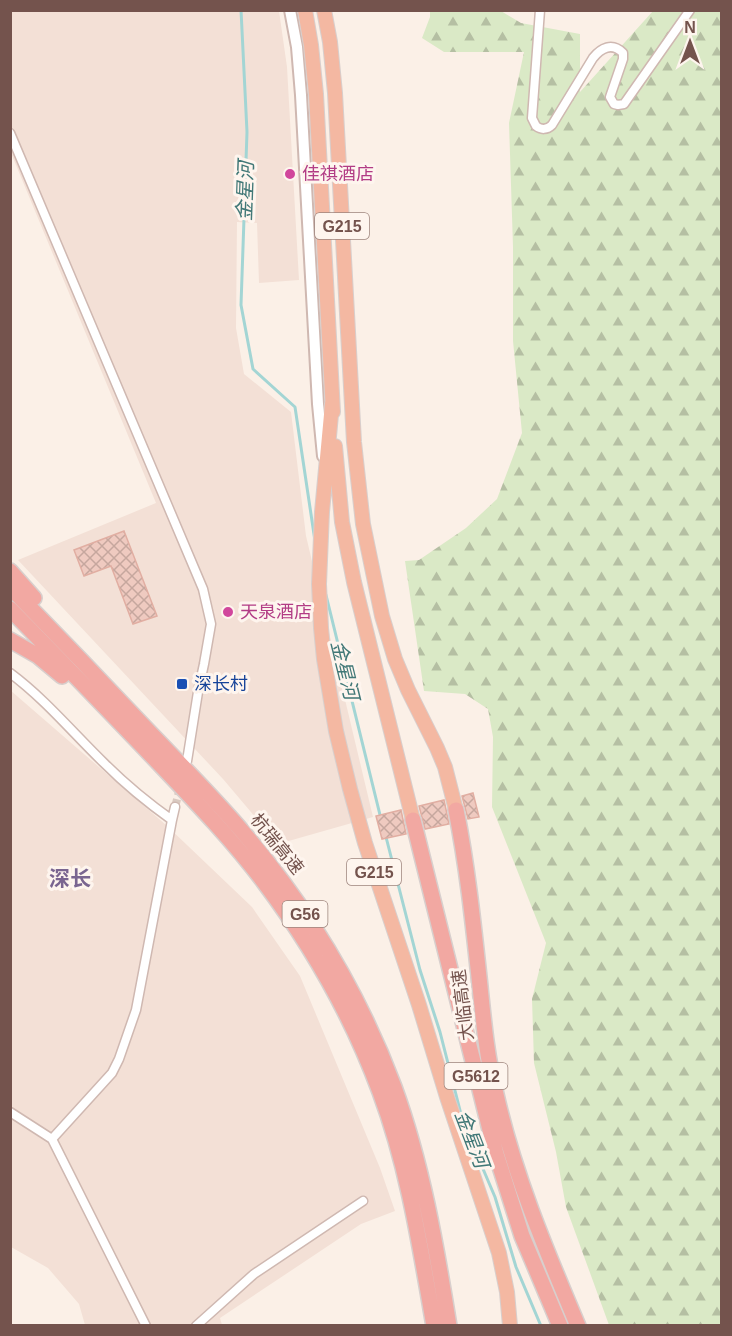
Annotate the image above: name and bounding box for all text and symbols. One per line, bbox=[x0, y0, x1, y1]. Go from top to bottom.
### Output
north arrow bbox=[660, 12, 720, 72]
text: N bbox=[684, 19, 696, 36]
water label: 金星河 bbox=[233, 157, 257, 221]
place label: 佳祺酒店 bbox=[302, 164, 374, 184]
marker: 佳祺酒店 bbox=[283, 167, 297, 181]
road number: G215 bbox=[315, 213, 369, 239]
place label: 天泉酒店 bbox=[240, 602, 312, 622]
marker: 天泉酒店 bbox=[221, 605, 235, 619]
water label: 金星河 bbox=[327, 638, 364, 706]
place label: 深长村 bbox=[194, 674, 248, 694]
marker: 深长村 bbox=[175, 677, 189, 691]
street label: 杭瑞高速 bbox=[247, 810, 307, 878]
road number: G215 bbox=[347, 859, 401, 885]
district label: 深长 bbox=[49, 867, 91, 890]
road number: G56 bbox=[282, 901, 328, 927]
street label: 大临高速 bbox=[449, 968, 477, 1042]
road number: G5612 bbox=[444, 1063, 508, 1089]
water label: 金星河 bbox=[451, 1107, 494, 1175]

